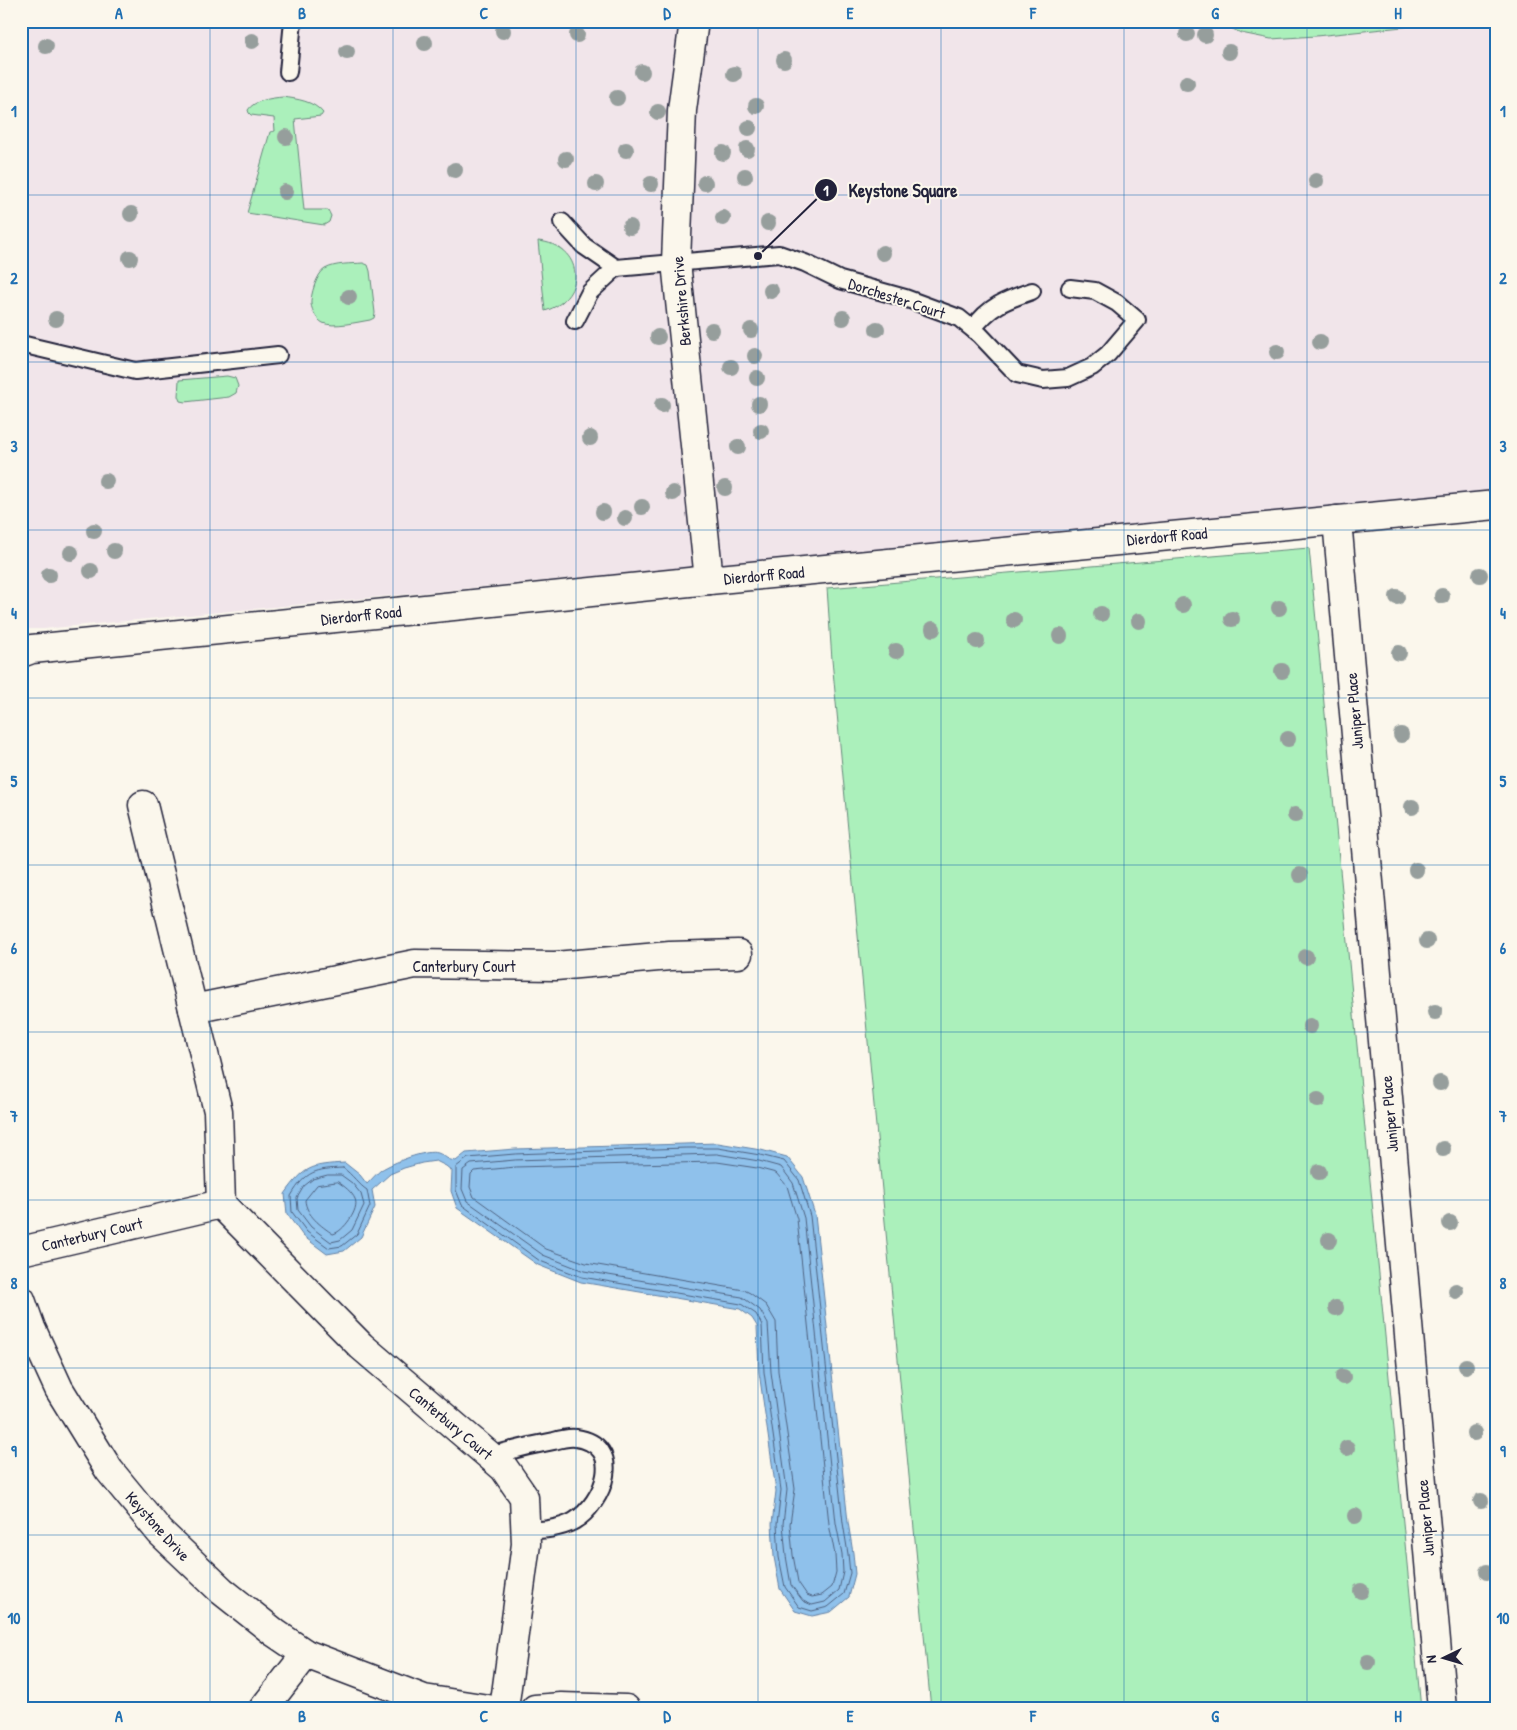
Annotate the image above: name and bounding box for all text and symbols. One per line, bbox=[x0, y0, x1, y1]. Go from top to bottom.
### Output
text: A bbox=[115, 2, 123, 24]
text: B bbox=[298, 2, 306, 24]
text: C bbox=[480, 2, 489, 24]
text: D bbox=[663, 2, 671, 24]
text: E bbox=[846, 2, 854, 24]
text: F bbox=[1029, 2, 1037, 24]
text: G bbox=[1211, 2, 1219, 24]
text: H bbox=[1394, 2, 1402, 24]
text: 1 bbox=[11, 100, 17, 122]
text: 1 bbox=[1500, 100, 1506, 122]
callout: Keystone Square bbox=[813, 174, 967, 207]
text: Keystone Square bbox=[849, 178, 958, 204]
text: 1 bbox=[823, 180, 829, 201]
street label: Berkshire Drive bbox=[666, 255, 696, 347]
text: 2 bbox=[10, 267, 18, 289]
text: 2 bbox=[1499, 267, 1507, 289]
street label: Dorchester Court bbox=[846, 272, 949, 324]
text: 3 bbox=[10, 435, 18, 457]
text: 3 bbox=[1499, 435, 1507, 457]
street label: Dierdorff Road bbox=[1126, 522, 1208, 550]
street label: Dierdorff Road bbox=[723, 561, 805, 589]
street label: Dierdorff Road bbox=[320, 600, 402, 630]
text: 4 bbox=[11, 602, 17, 624]
text: 4 bbox=[1500, 602, 1506, 624]
street label: Juniper Place bbox=[1340, 671, 1368, 750]
text: 5 bbox=[11, 770, 18, 792]
text: 5 bbox=[1500, 770, 1507, 792]
text: 6 bbox=[11, 937, 18, 959]
text: 6 bbox=[1500, 937, 1507, 959]
street label: Canterbury Court bbox=[412, 955, 516, 977]
street label: Juniper Place bbox=[1375, 1074, 1403, 1153]
text: 7 bbox=[9, 1105, 18, 1127]
text: 7 bbox=[1498, 1105, 1507, 1127]
street label: Canterbury Court bbox=[39, 1212, 145, 1256]
text: 8 bbox=[11, 1272, 18, 1294]
text: 8 bbox=[1500, 1272, 1507, 1294]
street label: Canterbury Court bbox=[404, 1381, 498, 1465]
text: 9 bbox=[11, 1440, 17, 1462]
text: 9 bbox=[1500, 1440, 1506, 1462]
street label: Juniper Place bbox=[1411, 1478, 1439, 1557]
street label: Keystone Drive bbox=[121, 1486, 196, 1566]
text: 10 bbox=[8, 1607, 20, 1629]
text: 10 bbox=[1497, 1607, 1509, 1629]
north arrow bbox=[1420, 1632, 1470, 1682]
text: N bbox=[1421, 1654, 1440, 1664]
text: A bbox=[115, 1705, 123, 1727]
text: B bbox=[298, 1705, 306, 1727]
text: C bbox=[480, 1705, 489, 1727]
text: D bbox=[663, 1705, 671, 1727]
text: E bbox=[846, 1705, 854, 1727]
text: F bbox=[1029, 1705, 1037, 1727]
text: G bbox=[1211, 1705, 1219, 1727]
text: H bbox=[1394, 1705, 1402, 1727]

